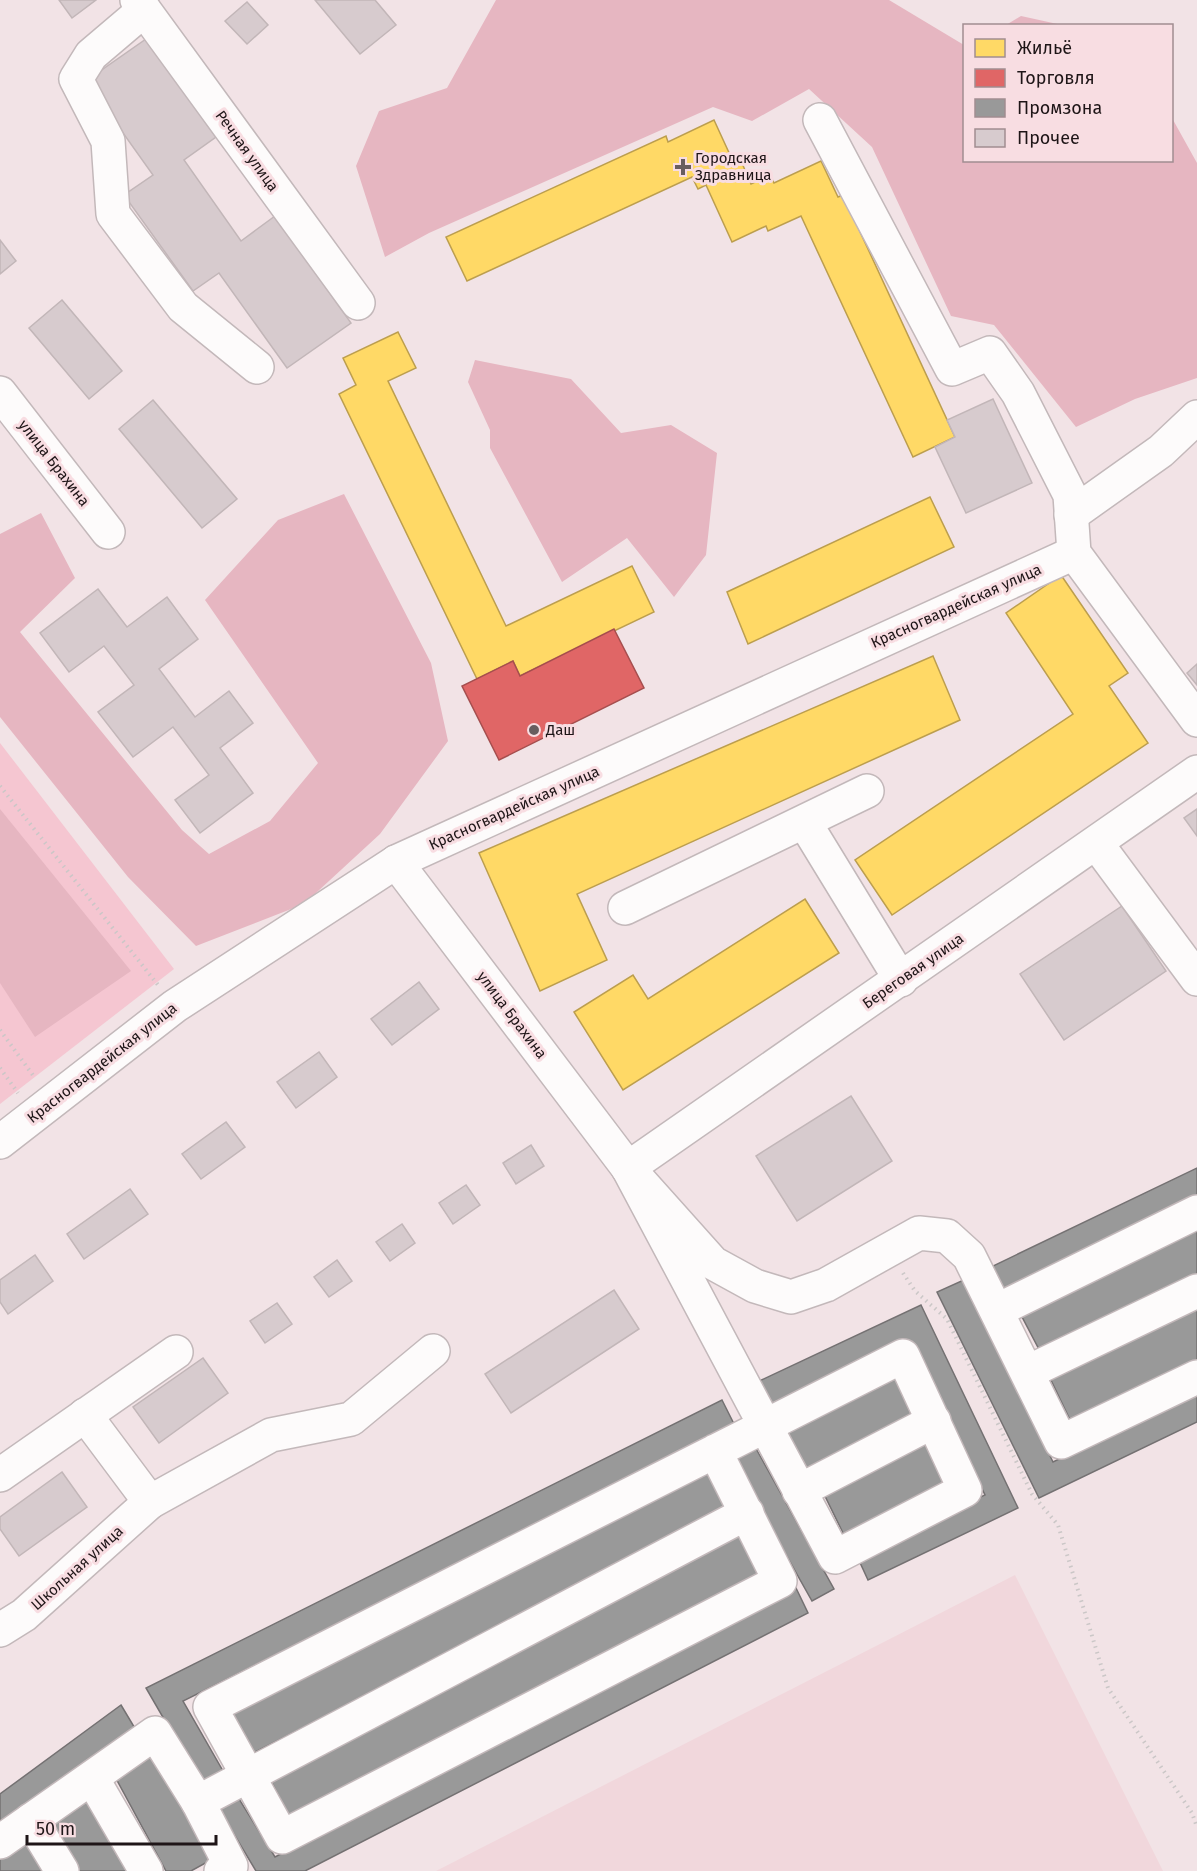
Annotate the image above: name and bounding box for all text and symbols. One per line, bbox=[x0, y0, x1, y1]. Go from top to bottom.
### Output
legend bbox=[963, 24, 1173, 162]
text: Жильё bbox=[1017, 37, 1072, 59]
text: Торговля bbox=[1017, 67, 1095, 89]
text: Промзона bbox=[1017, 97, 1102, 119]
street label: Речная улица bbox=[212, 107, 282, 195]
text: Прочее bbox=[1017, 127, 1080, 149]
place label: Городская Здравница bbox=[695, 149, 771, 184]
marker: Городская Здравница bbox=[676, 160, 690, 174]
street label: улица Брахина bbox=[15, 416, 93, 510]
street label: Красногвардейская улица bbox=[868, 560, 1044, 652]
place label: Даш bbox=[545, 721, 575, 739]
marker: Даш bbox=[527, 723, 541, 737]
street label: Красногвардейская улица bbox=[426, 762, 602, 854]
street label: Береговая улица bbox=[859, 929, 967, 1013]
street label: улица Брахина bbox=[473, 968, 551, 1062]
street label: Красногвардейская улица bbox=[24, 999, 180, 1127]
street label: Школьная улица bbox=[27, 1522, 127, 1614]
scale bar bbox=[27, 1808, 216, 1846]
text: 50 m bbox=[36, 1818, 75, 1840]

